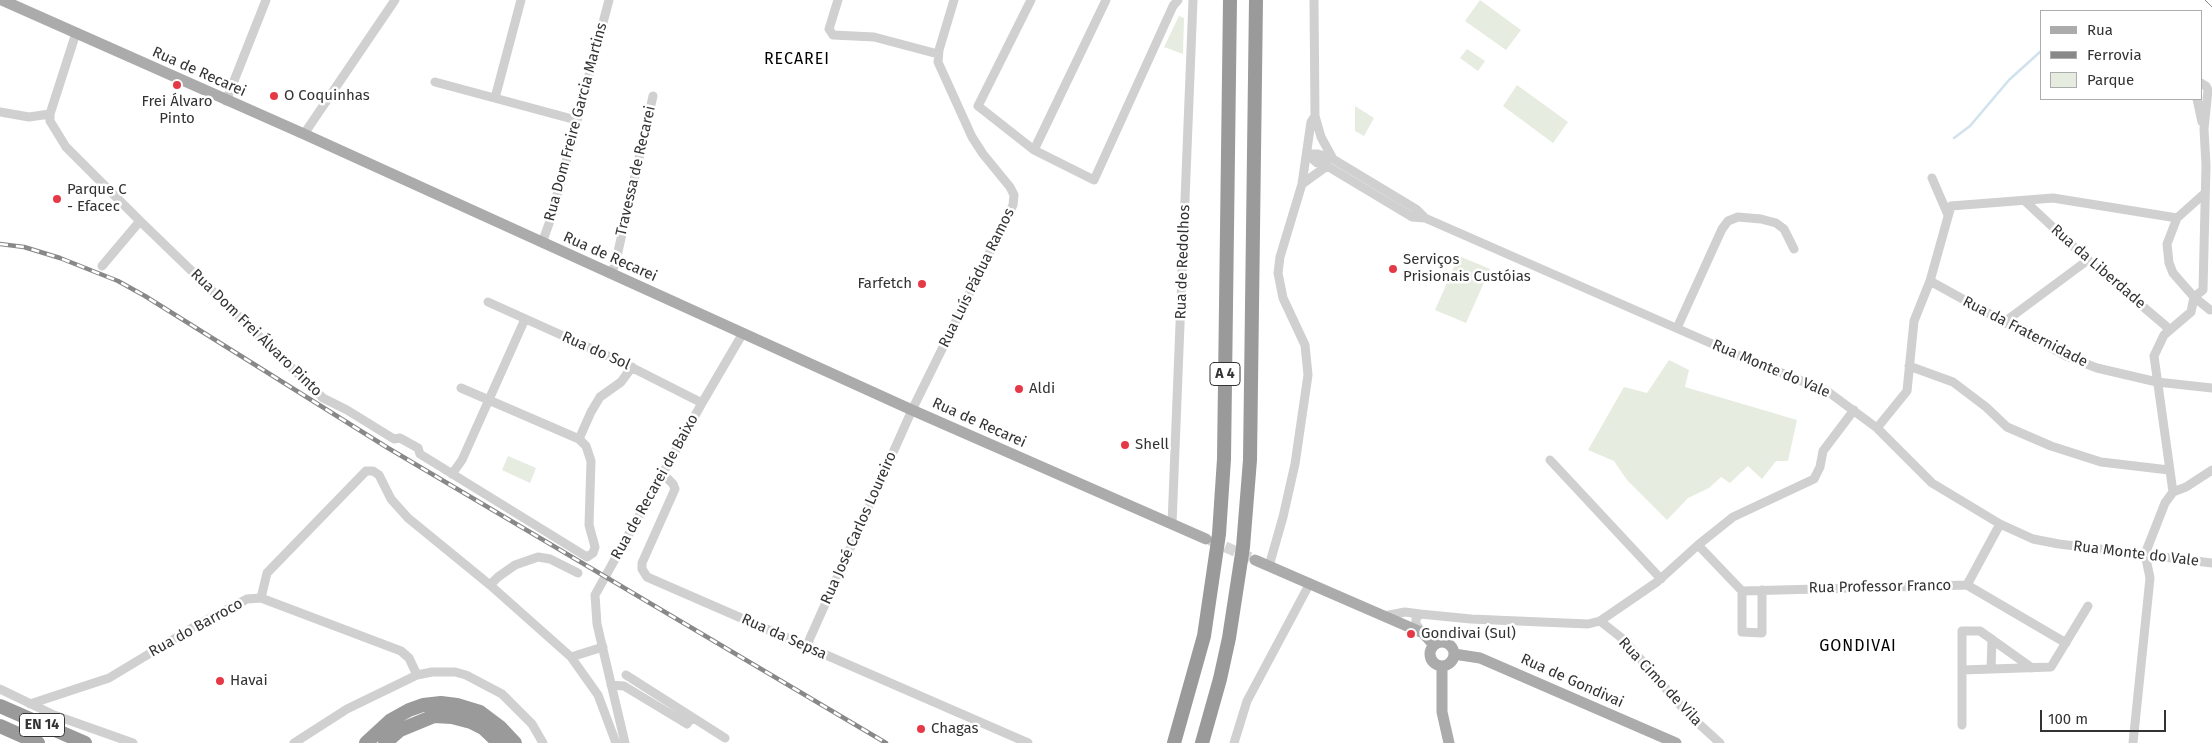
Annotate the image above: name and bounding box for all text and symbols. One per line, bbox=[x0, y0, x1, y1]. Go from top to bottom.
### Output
legend bbox=[2040, 10, 2202, 100]
street label: Rua Dom Freire Garcia Martins bbox=[541, 21, 611, 223]
text: Rua bbox=[2087, 21, 2113, 39]
street label: Rua de Recarei bbox=[149, 43, 249, 101]
text: Ferrovia bbox=[2087, 46, 2142, 64]
district label: RECAREI bbox=[763, 50, 831, 70]
text: Parque bbox=[2087, 71, 2134, 89]
marker: Frei Álvaro Pinto bbox=[171, 79, 183, 91]
place label: O Coquinhas bbox=[284, 87, 370, 105]
marker: O Coquinhas bbox=[268, 90, 280, 102]
place label: Frei Álvaro Pinto bbox=[142, 93, 212, 128]
street label: Travessa de Recarei bbox=[612, 104, 660, 238]
place label: Parque C - Efacec bbox=[67, 181, 127, 216]
marker: Parque C - Efacec bbox=[51, 193, 63, 205]
street label: Rua de Redolhos bbox=[1172, 204, 1194, 320]
street label: Rua Luís Pádua Ramos bbox=[935, 205, 1019, 351]
street label: Rua da Liberdade bbox=[2047, 221, 2149, 313]
street label: Rua de Recarei bbox=[560, 228, 660, 286]
place label: Serviços Prisionais Custóias bbox=[1403, 251, 1531, 286]
marker: Serviços Prisionais Custóias bbox=[1387, 263, 1399, 275]
street label: Rua Dom Frei Álvaro Pinto bbox=[187, 266, 325, 400]
place label: Farfetch bbox=[857, 275, 912, 293]
marker: Farfetch bbox=[916, 278, 928, 290]
street label: Rua da Fraternidade bbox=[1960, 293, 2090, 371]
street label: Rua do Sol bbox=[559, 328, 633, 374]
street label: Rua Monte do Vale bbox=[1709, 336, 1833, 402]
road number: A 4 bbox=[1210, 362, 1240, 386]
place label: Aldi bbox=[1029, 380, 1055, 398]
marker: Aldi bbox=[1013, 383, 1025, 395]
street label: Rua de Recarei bbox=[929, 394, 1029, 452]
street label: Rua de Recarei de Baixo bbox=[607, 411, 703, 563]
place label: Shell bbox=[1135, 436, 1169, 454]
marker: Shell bbox=[1119, 439, 1131, 451]
street label: Rua José Carlos Loureiro bbox=[817, 449, 901, 607]
street label: Rua Monte do Vale bbox=[2072, 537, 2200, 571]
street label: Rua Professor Franco bbox=[1809, 577, 1951, 597]
street label: Rua do Barroco bbox=[146, 595, 246, 661]
street label: Rua da Sepsa bbox=[739, 610, 829, 664]
place label: Gondivai (Sul) bbox=[1421, 625, 1516, 643]
marker: Gondivai (Sul) bbox=[1405, 628, 1417, 640]
street label: Rua Cimo de Vila bbox=[1614, 634, 1706, 730]
district label: GONDIVAI bbox=[1818, 637, 1898, 657]
street label: Rua de Gondivai bbox=[1518, 650, 1626, 712]
place label: Havai bbox=[230, 672, 268, 690]
marker: Havai bbox=[214, 675, 226, 687]
scale bar bbox=[2042, 700, 2168, 732]
text: 100 m bbox=[2048, 710, 2088, 728]
road number: EN 14 bbox=[20, 714, 64, 736]
place label: Chagas bbox=[931, 720, 979, 738]
marker: Chagas bbox=[915, 723, 927, 735]

